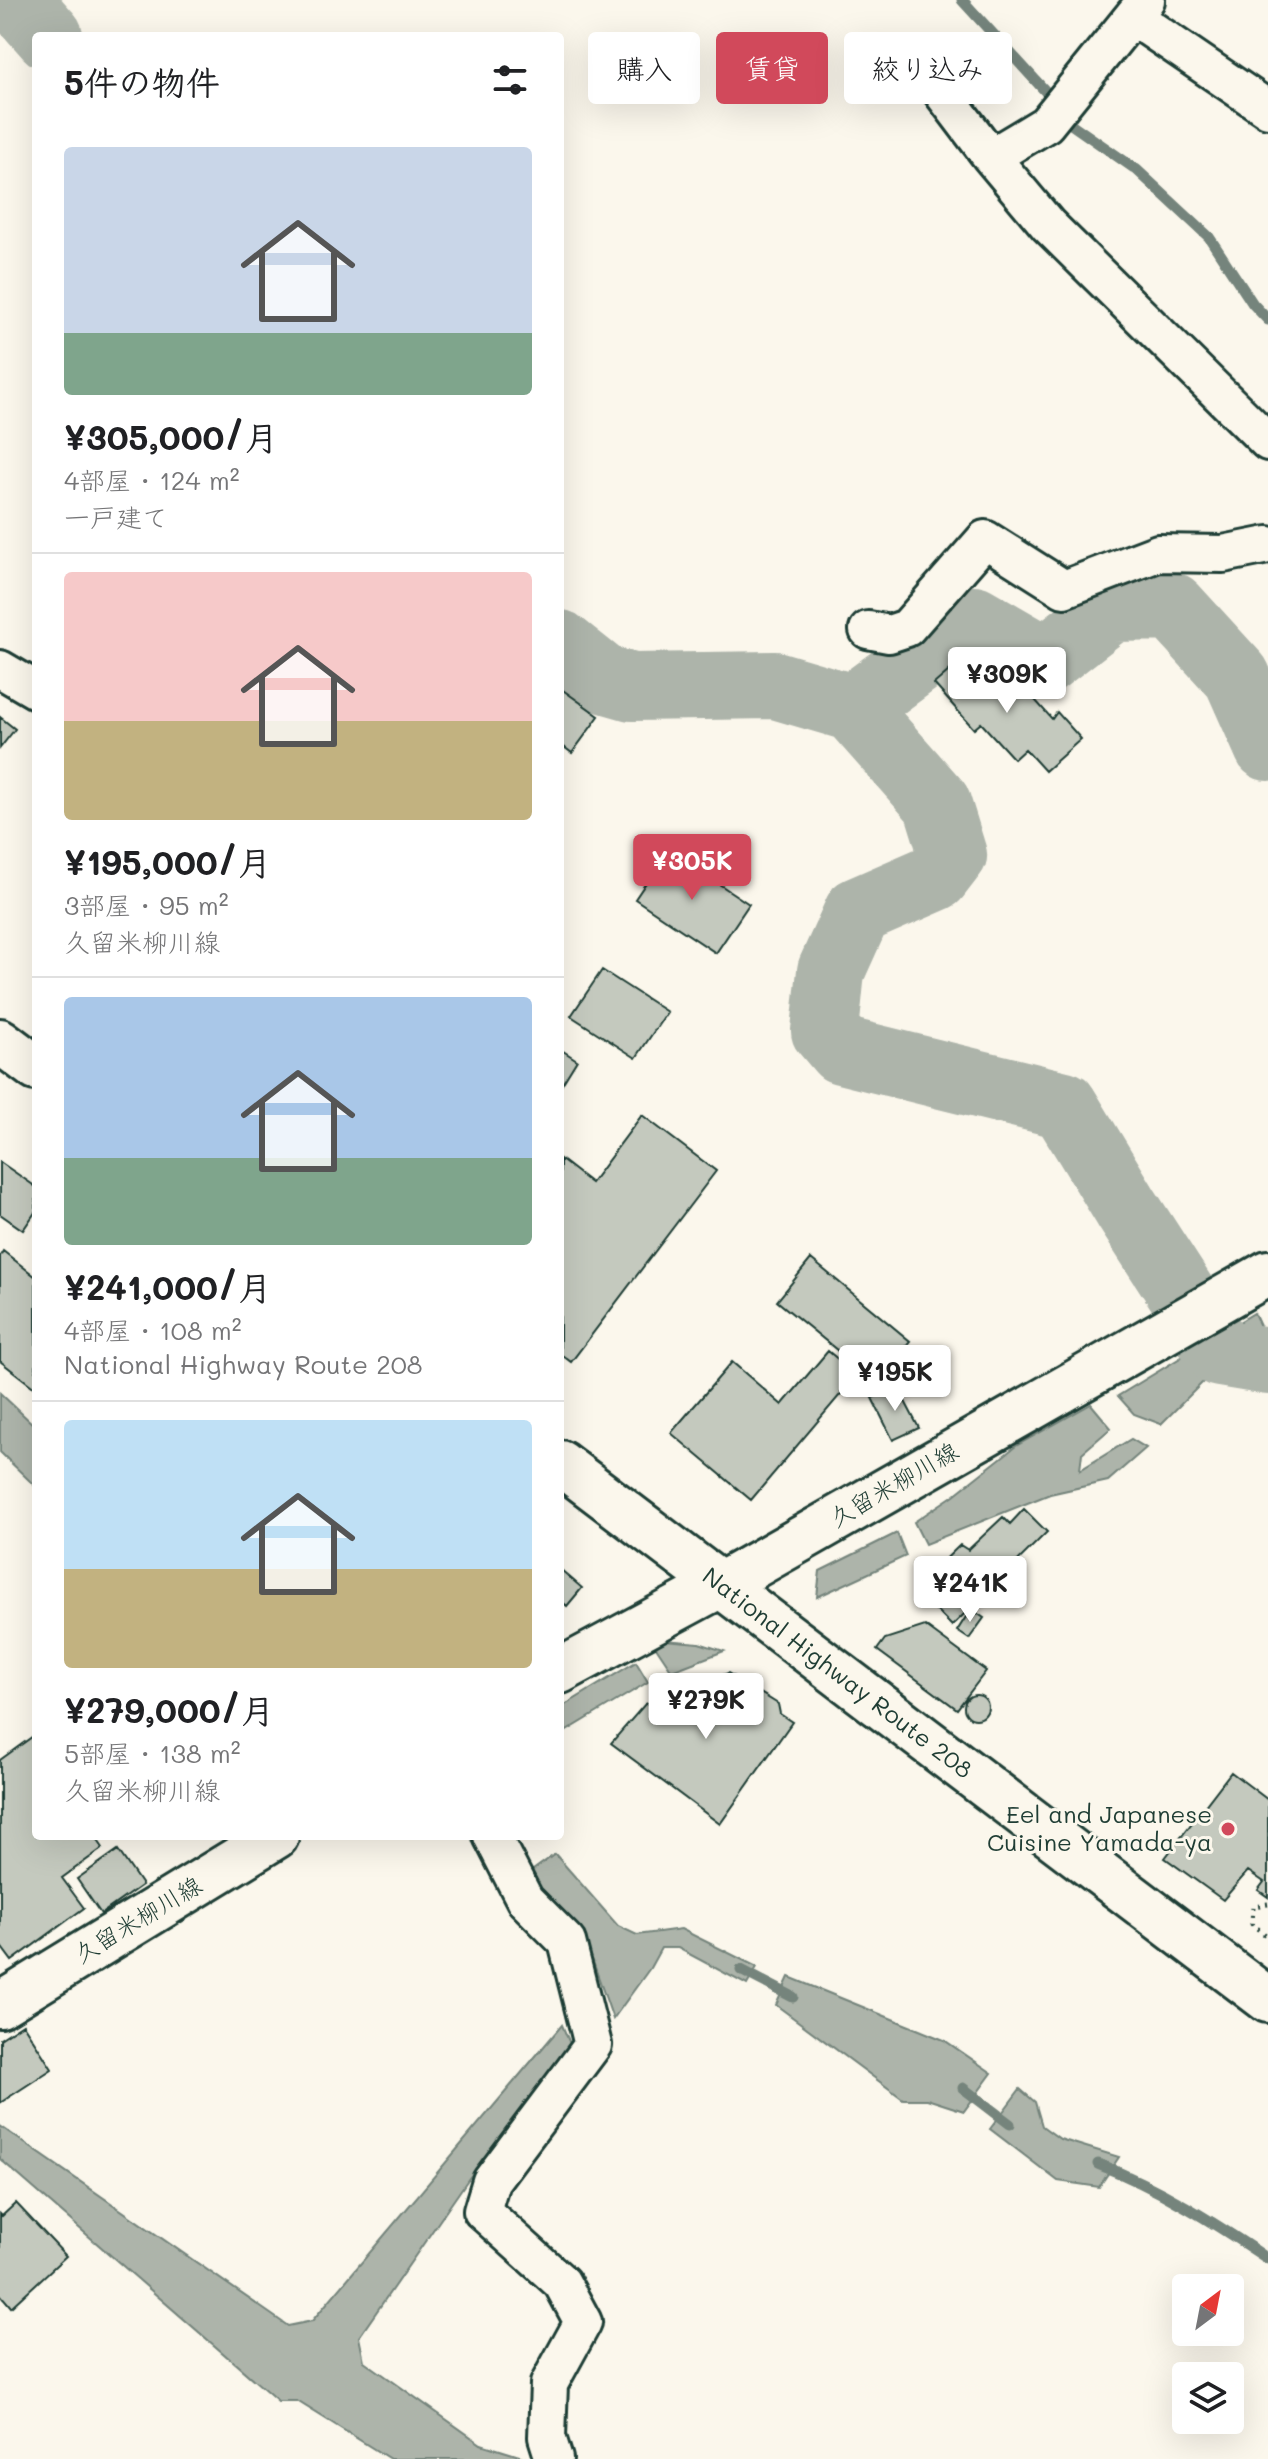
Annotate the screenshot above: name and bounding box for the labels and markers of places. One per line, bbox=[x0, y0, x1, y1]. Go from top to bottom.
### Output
pin: ¥309K bbox=[951, 647, 1063, 715]
pin: ¥305K bbox=[636, 834, 748, 902]
pin: ¥195K bbox=[839, 1345, 951, 1413]
pin: ¥241K bbox=[914, 1556, 1026, 1624]
pin: ¥279K bbox=[650, 1673, 762, 1741]
place label: Eel and Japanese Cuisine Yamada-ya bbox=[987, 1798, 1212, 1857]
marker: Eel and Japanese Cuisine Yamada-ya bbox=[1219, 1820, 1237, 1838]

